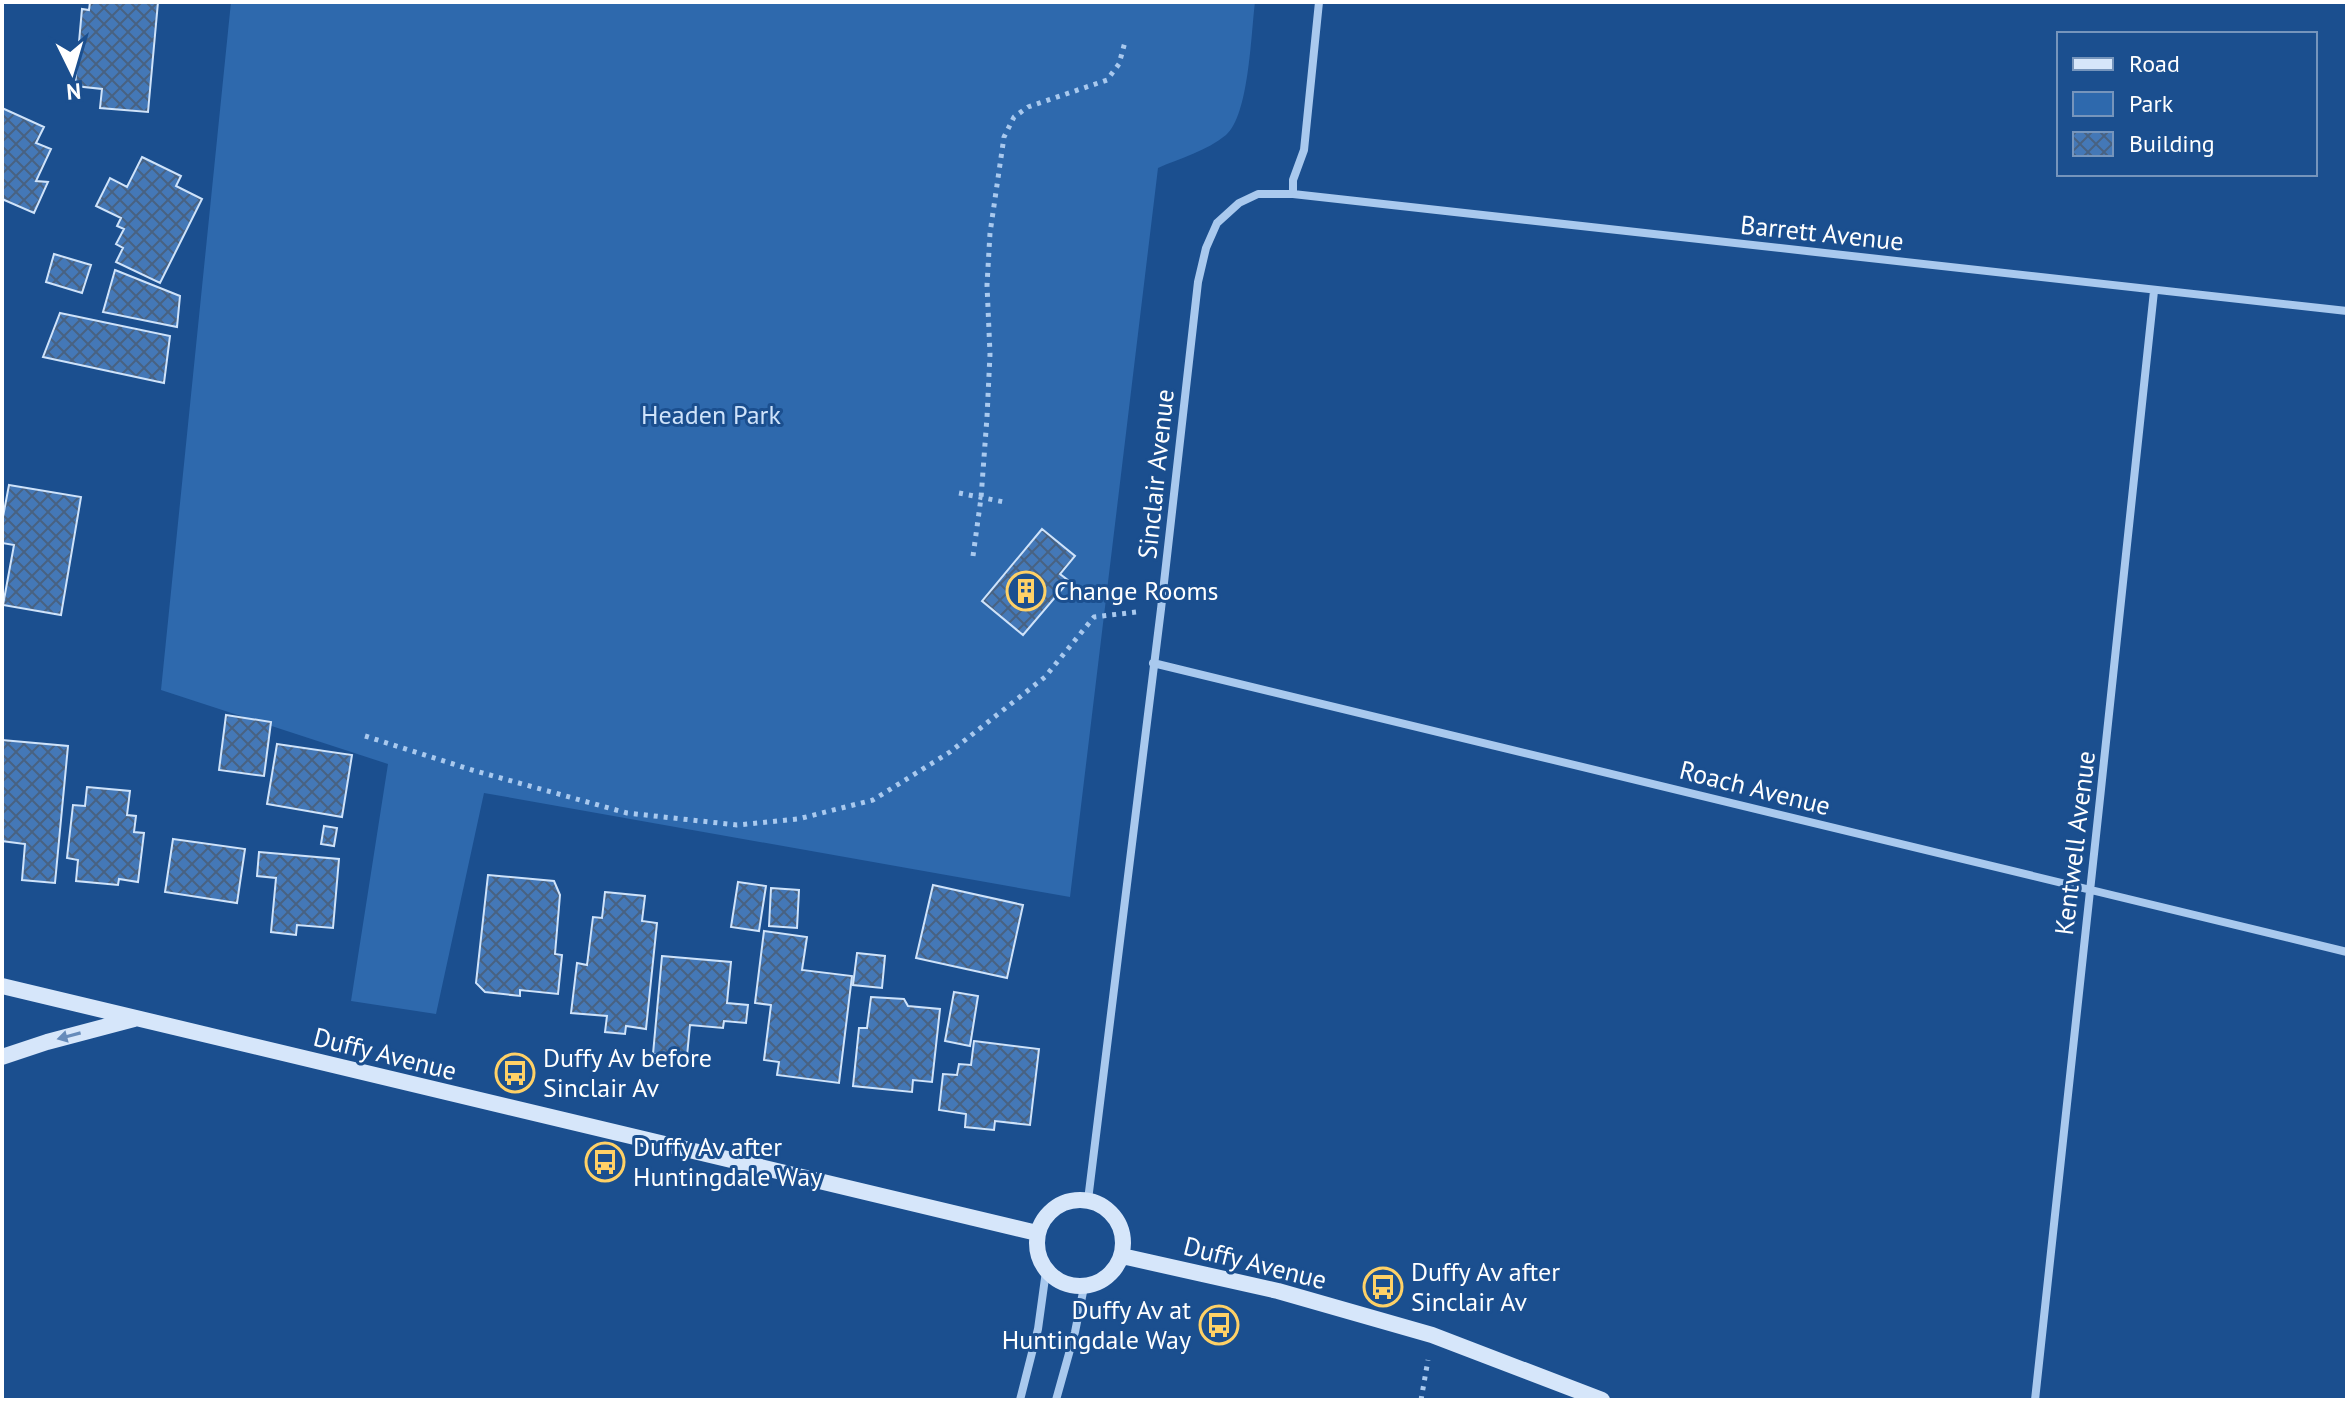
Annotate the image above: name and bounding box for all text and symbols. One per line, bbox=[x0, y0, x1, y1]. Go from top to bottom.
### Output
north arrow bbox=[32, 32, 112, 112]
legend bbox=[2057, 32, 2317, 176]
text: Road bbox=[2129, 48, 2180, 79]
text: N bbox=[65, 77, 82, 107]
text: Park bbox=[2129, 88, 2174, 119]
text: Building bbox=[2129, 128, 2215, 159]
street label: Barrett Avenue bbox=[1739, 208, 1905, 257]
street label: Sinclair Avenue bbox=[1130, 388, 1181, 560]
park label: Headen Park bbox=[641, 398, 781, 431]
building icon: Change Rooms bbox=[1005, 570, 1047, 612]
place label: Change Rooms bbox=[1054, 574, 1218, 607]
street label: Kentwell Avenue bbox=[2047, 749, 2102, 937]
street label: Roach Avenue bbox=[1676, 753, 1834, 822]
street label: Duffy Avenue bbox=[310, 1020, 460, 1087]
one-way arrow bbox=[56, 1030, 80, 1043]
place label: Duffy Av before Sinclair Av bbox=[543, 1041, 712, 1104]
bus stop icon: Duffy Av before Sinclair Av bbox=[494, 1052, 536, 1094]
place label: Duffy Av after Huntingdale Way bbox=[633, 1130, 822, 1193]
bus stop icon: Duffy Av after Huntingdale Way bbox=[584, 1141, 626, 1183]
street label: Duffy Avenue bbox=[1180, 1229, 1330, 1296]
place label: Duffy Av after Sinclair Av bbox=[1411, 1255, 1560, 1318]
bus stop icon: Duffy Av after Sinclair Av bbox=[1362, 1266, 1404, 1308]
place label: Duffy Av at Huntingdale Way bbox=[1002, 1293, 1191, 1356]
bus stop icon: Duffy Av at Huntingdale Way bbox=[1198, 1304, 1240, 1346]

